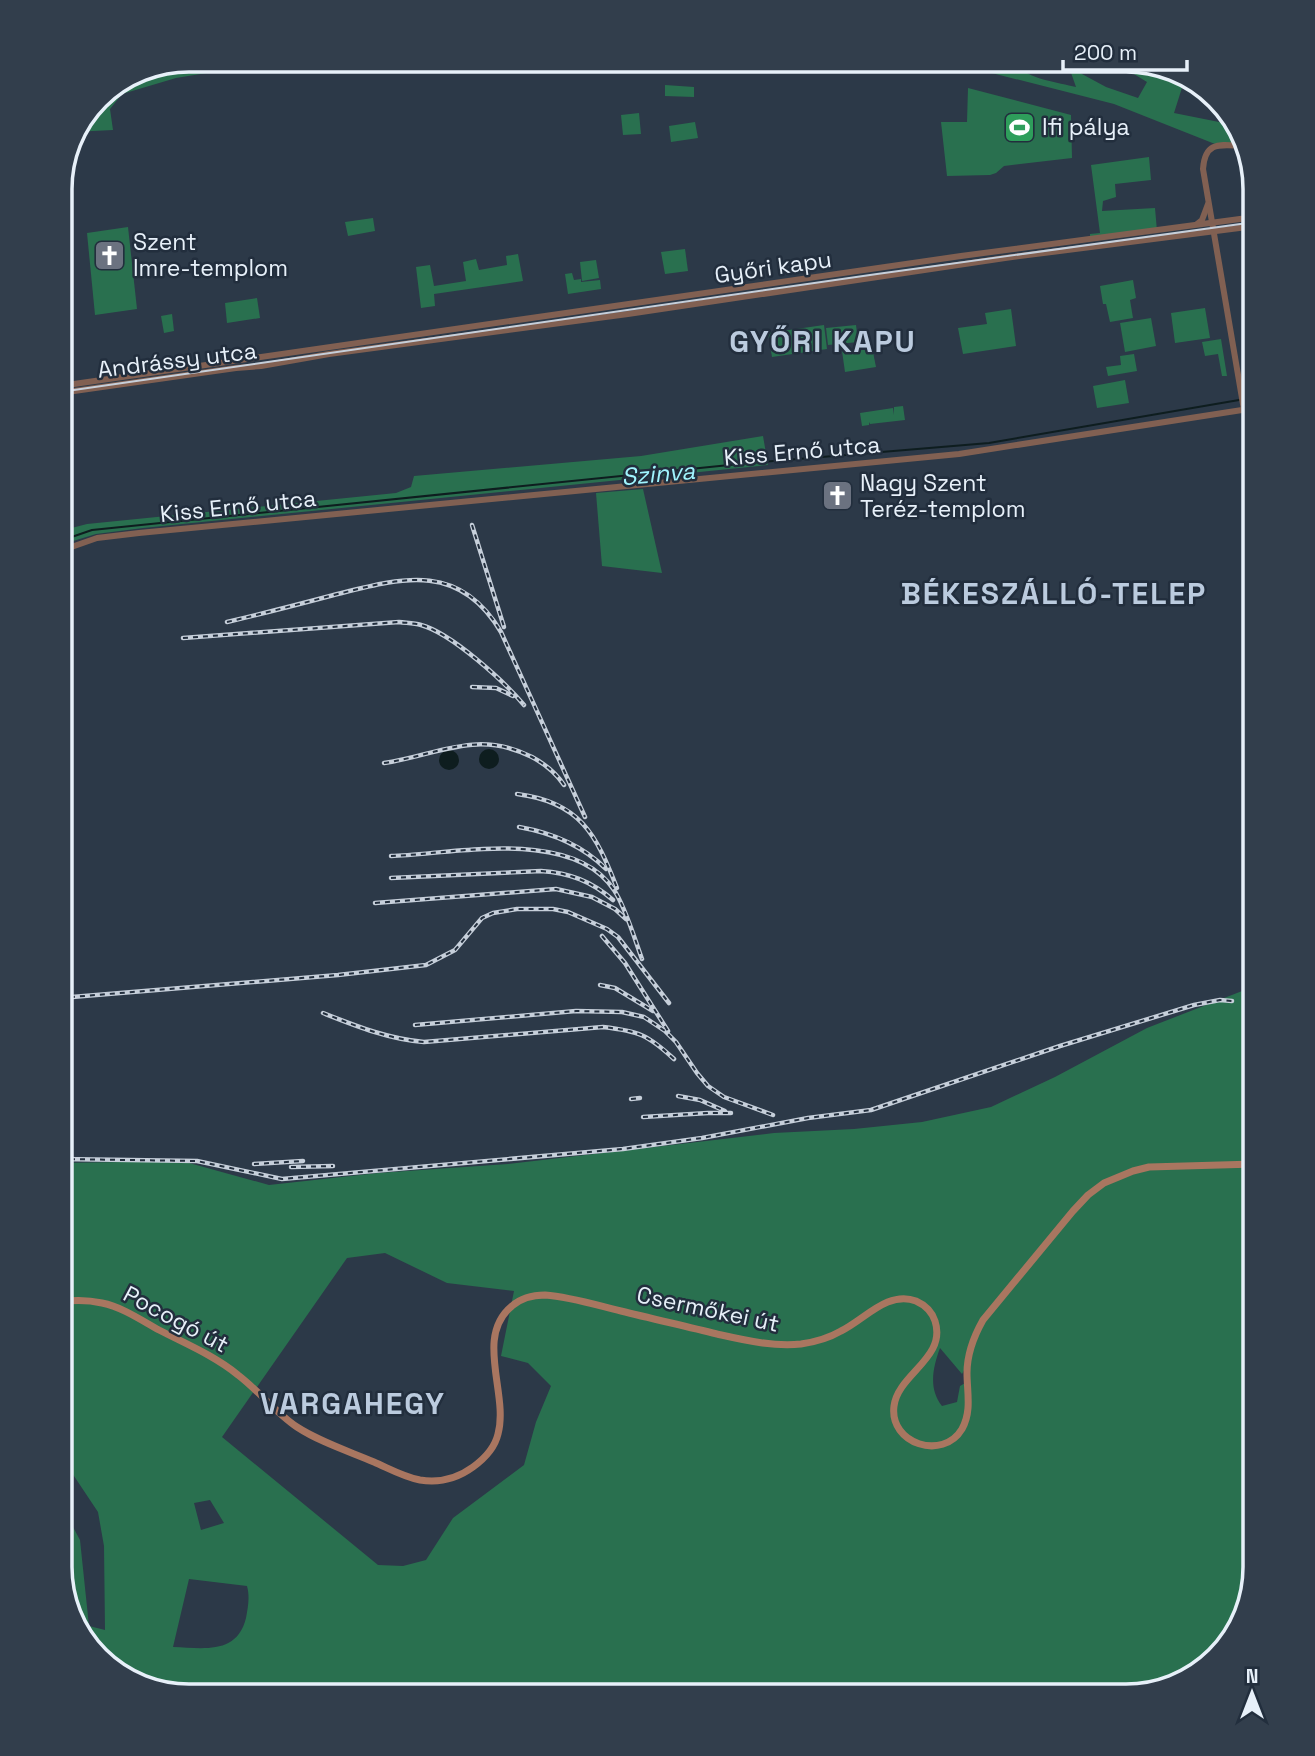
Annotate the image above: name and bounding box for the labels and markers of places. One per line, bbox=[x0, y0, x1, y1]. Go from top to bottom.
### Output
sports icon: Ifi pálya bbox=[1002, 110, 1036, 144]
place label: Ifi pálya bbox=[1042, 112, 1130, 142]
place label: Szent Imre-templom bbox=[133, 227, 288, 283]
church icon: Szent Imre-templom bbox=[93, 238, 127, 272]
place label: Nagy Szent Teréz-templom bbox=[860, 468, 1026, 524]
church icon: Nagy Szent Teréz-templom bbox=[820, 479, 854, 513]

